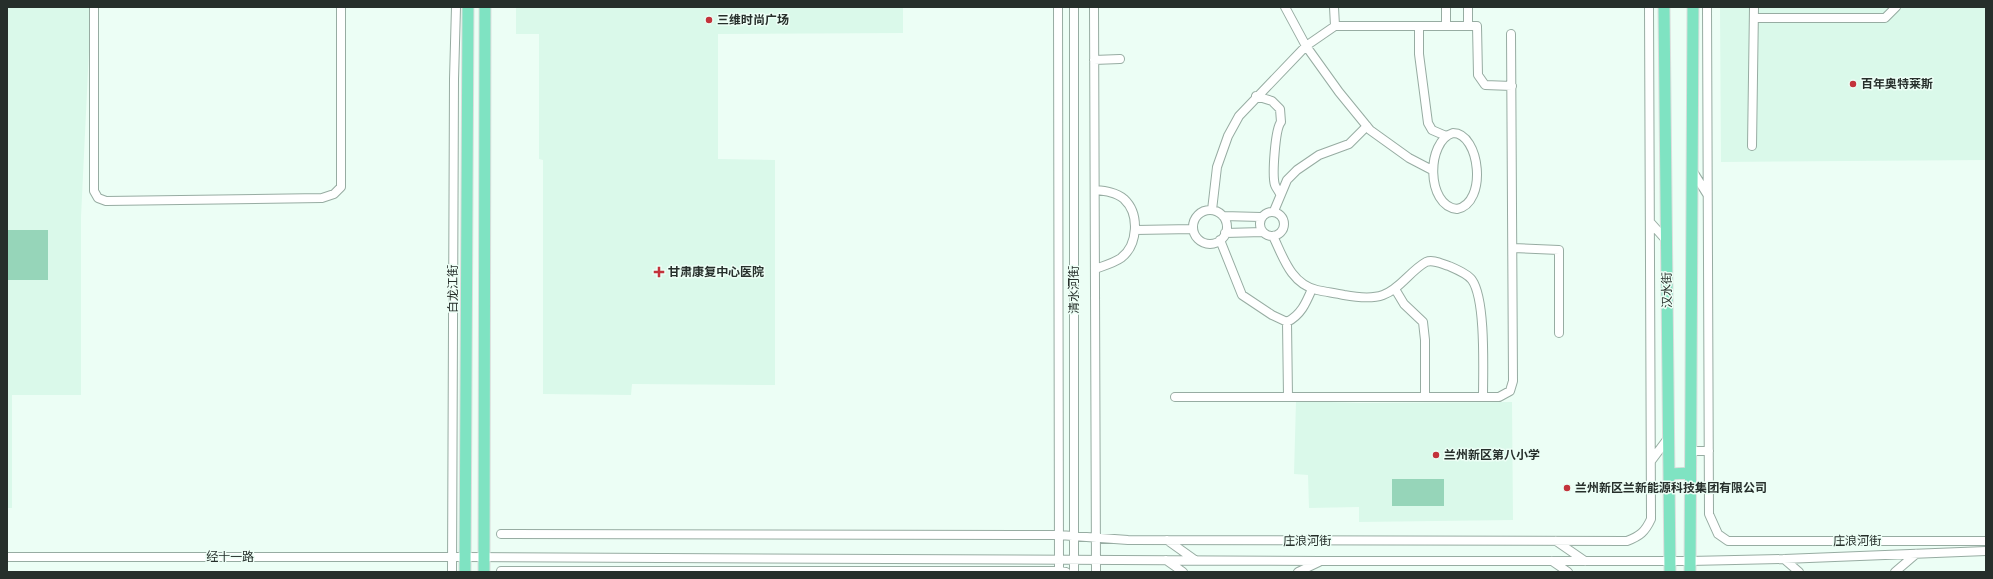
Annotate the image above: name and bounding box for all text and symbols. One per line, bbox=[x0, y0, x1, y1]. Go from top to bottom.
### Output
place label: 三维时尚广场 bbox=[717, 13, 789, 27]
marker: 三维时尚广场 bbox=[704, 15, 714, 25]
place label: 百年奥特莱斯 bbox=[1861, 77, 1933, 91]
marker: 百年奥特莱斯 bbox=[1848, 79, 1858, 89]
street label: 白龙江街 bbox=[446, 265, 460, 313]
place label: 甘肃康复中心医院 bbox=[668, 265, 764, 279]
marker: 甘肃康复中心医院 bbox=[653, 266, 665, 278]
street label: 清水河街 bbox=[1067, 266, 1081, 314]
street label: 汉水街 bbox=[1660, 272, 1674, 308]
place label: 兰州新区第八小学 bbox=[1444, 448, 1540, 462]
marker: 兰州新区第八小学 bbox=[1431, 450, 1441, 460]
place label: 兰州新区兰新能源科技集团有限公司 bbox=[1575, 481, 1767, 495]
marker: 兰州新区兰新能源科技集团有限公司 bbox=[1562, 483, 1572, 493]
street label: 庄浪河街 bbox=[1283, 534, 1331, 548]
street label: 庄浪河街 bbox=[1833, 534, 1881, 548]
street label: 经十一路 bbox=[206, 550, 254, 564]

